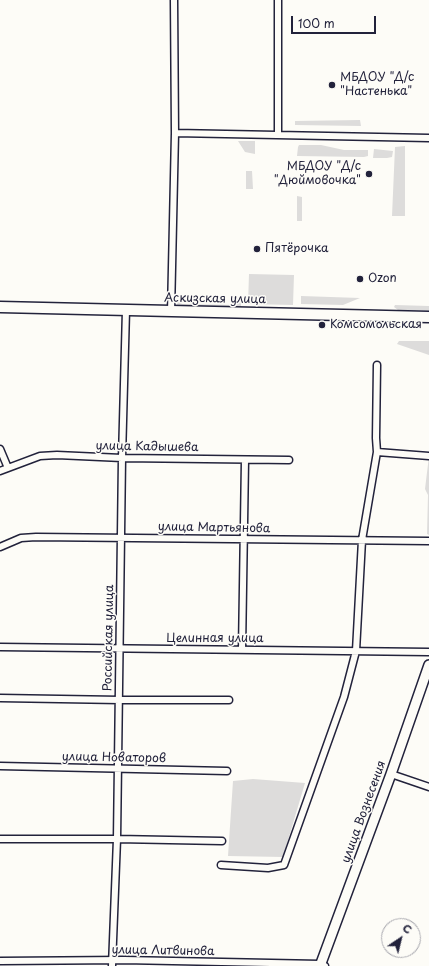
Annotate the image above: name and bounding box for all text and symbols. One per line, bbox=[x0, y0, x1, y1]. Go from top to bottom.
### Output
scale bar bbox=[293, 8, 378, 34]
text: 100 m bbox=[298, 14, 335, 32]
place label: МБДОУ "Д/с "Настенька" bbox=[340, 71, 414, 99]
marker: МБДОУ "Д/с "Настенька" bbox=[327, 80, 337, 90]
place label: МБДОУ "Д/с "Дюймовочка" bbox=[274, 160, 361, 188]
marker: МБДОУ "Д/с "Дюймовочка" bbox=[364, 169, 374, 179]
place label: Пятёрочка bbox=[265, 242, 328, 256]
marker: Пятёрочка bbox=[252, 244, 262, 254]
place label: Ozon bbox=[368, 272, 397, 286]
marker: Ozon bbox=[355, 274, 365, 284]
street label: Аскизская улица bbox=[164, 291, 266, 307]
place label: Комсомольская bbox=[330, 318, 422, 332]
marker: Комсомольская bbox=[317, 320, 327, 330]
street label: улица Кадышева bbox=[95, 439, 199, 455]
street label: улица Мартьянова bbox=[158, 520, 270, 536]
street label: Российская улица bbox=[101, 585, 117, 691]
street label: Целинная улица bbox=[166, 632, 264, 646]
street label: улица Новаторов bbox=[62, 750, 166, 766]
street label: улица Вознесения bbox=[339, 759, 389, 865]
north arrow bbox=[381, 918, 421, 958]
text: С bbox=[399, 919, 416, 938]
street label: улица Литвинова bbox=[111, 943, 215, 959]

